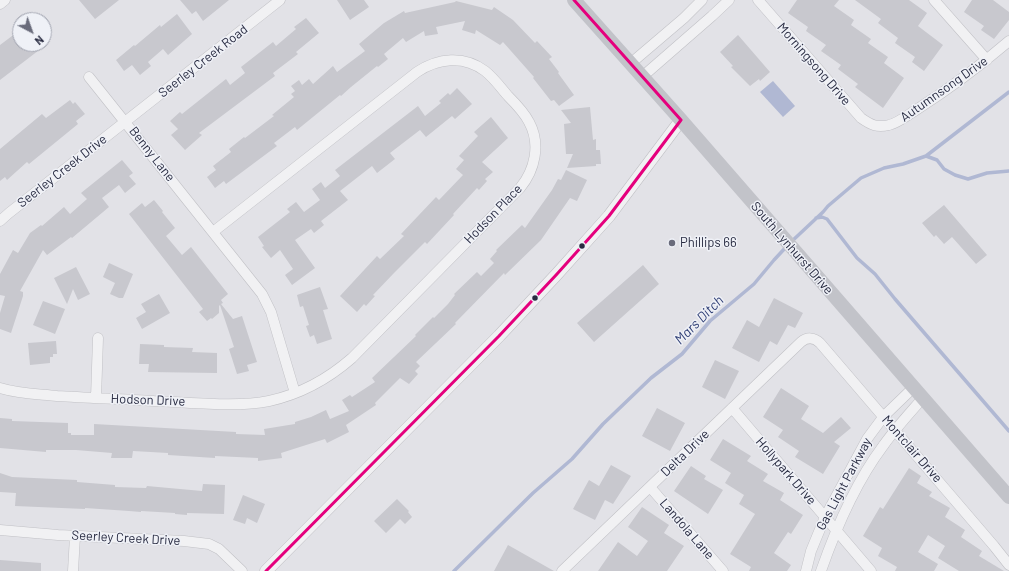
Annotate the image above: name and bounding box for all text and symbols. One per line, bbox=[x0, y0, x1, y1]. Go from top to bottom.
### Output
north arrow bbox=[12, 12, 52, 52]
street label: Morningsong Drive bbox=[774, 20, 854, 108]
street label: Seerley Creek Road bbox=[155, 21, 251, 101]
text: N bbox=[33, 33, 47, 48]
street label: Autumnsong Drive bbox=[897, 53, 991, 125]
street label: Benny Lane bbox=[126, 123, 178, 185]
street label: Seerley Creek Drive bbox=[14, 131, 110, 211]
street label: Hodson Place bbox=[461, 181, 525, 247]
street label: South Lynhurst Drive bbox=[748, 199, 836, 297]
place label: Phillips 66 bbox=[680, 235, 737, 251]
marker: Phillips 66 bbox=[667, 238, 677, 248]
unlabelled marker bbox=[577, 241, 587, 251]
water label: Mars Ditch bbox=[671, 292, 727, 348]
unlabelled marker bbox=[530, 293, 540, 303]
street label: Hodson Drive bbox=[110, 391, 186, 409]
street label: Montclair Drive bbox=[879, 412, 945, 486]
street label: Delta Drive bbox=[658, 426, 712, 480]
street label: Hollypark Drive bbox=[752, 434, 820, 508]
street label: Gas Light Parkway bbox=[813, 435, 875, 533]
street label: Landola Lane bbox=[656, 495, 718, 563]
street label: Seerley Creek Drive bbox=[71, 527, 181, 549]

